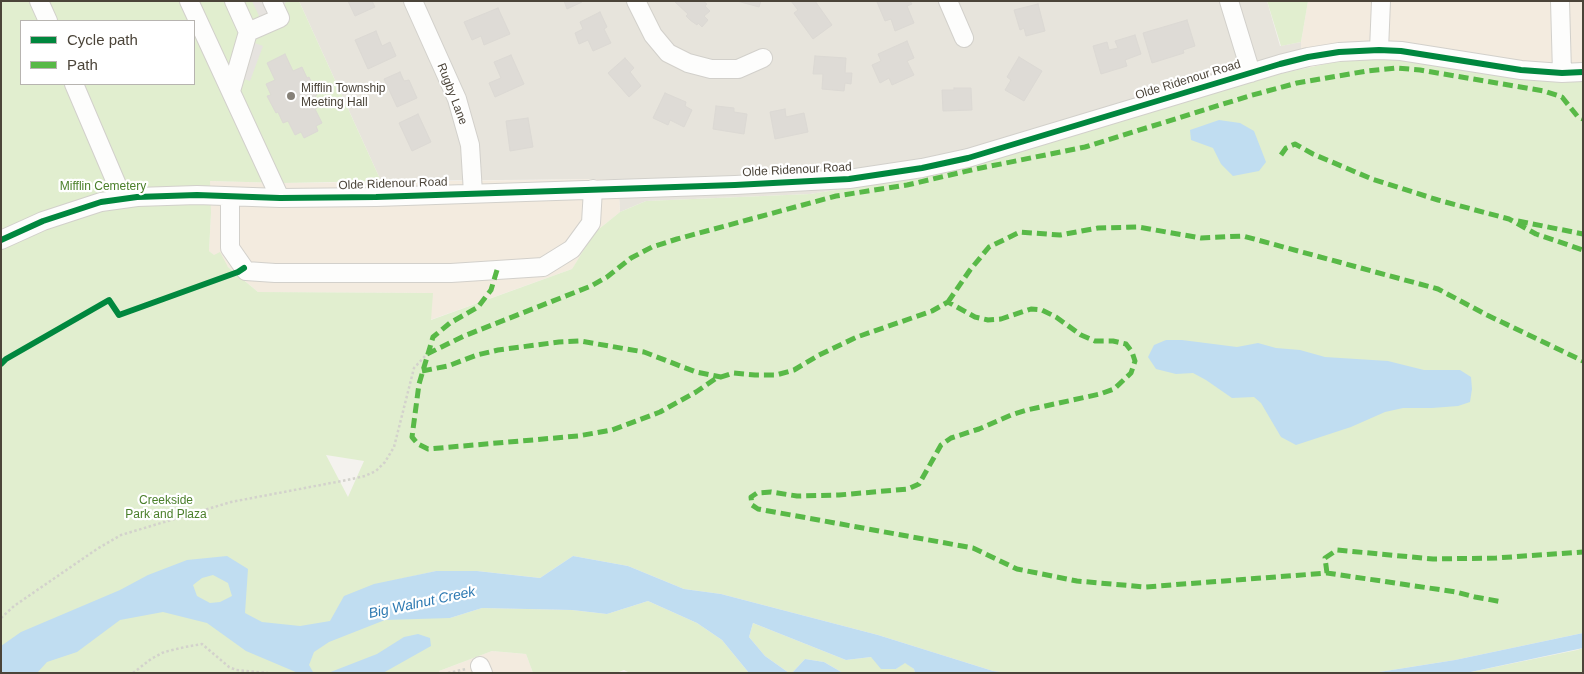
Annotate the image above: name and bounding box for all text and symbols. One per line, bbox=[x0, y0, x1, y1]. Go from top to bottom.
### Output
legend bbox=[20, 20, 195, 85]
text: Cycle path bbox=[67, 31, 138, 48]
text: Path bbox=[67, 56, 98, 73]
street label: Olde Ridenour Road bbox=[1134, 57, 1242, 103]
street label: Rugby Lane bbox=[434, 61, 470, 127]
place label: Mifflin Township Meeting Hall bbox=[301, 82, 385, 110]
marker: Mifflin Township Meeting Hall bbox=[285, 90, 297, 102]
street label: Olde Ridenour Road bbox=[742, 160, 852, 180]
street label: Olde Ridenour Road bbox=[338, 175, 448, 193]
park label: Mifflin Cemetery bbox=[60, 180, 146, 194]
park label: Creekside Park and Plaza bbox=[125, 494, 207, 522]
water label: Big Walnut Creek bbox=[367, 583, 477, 623]

